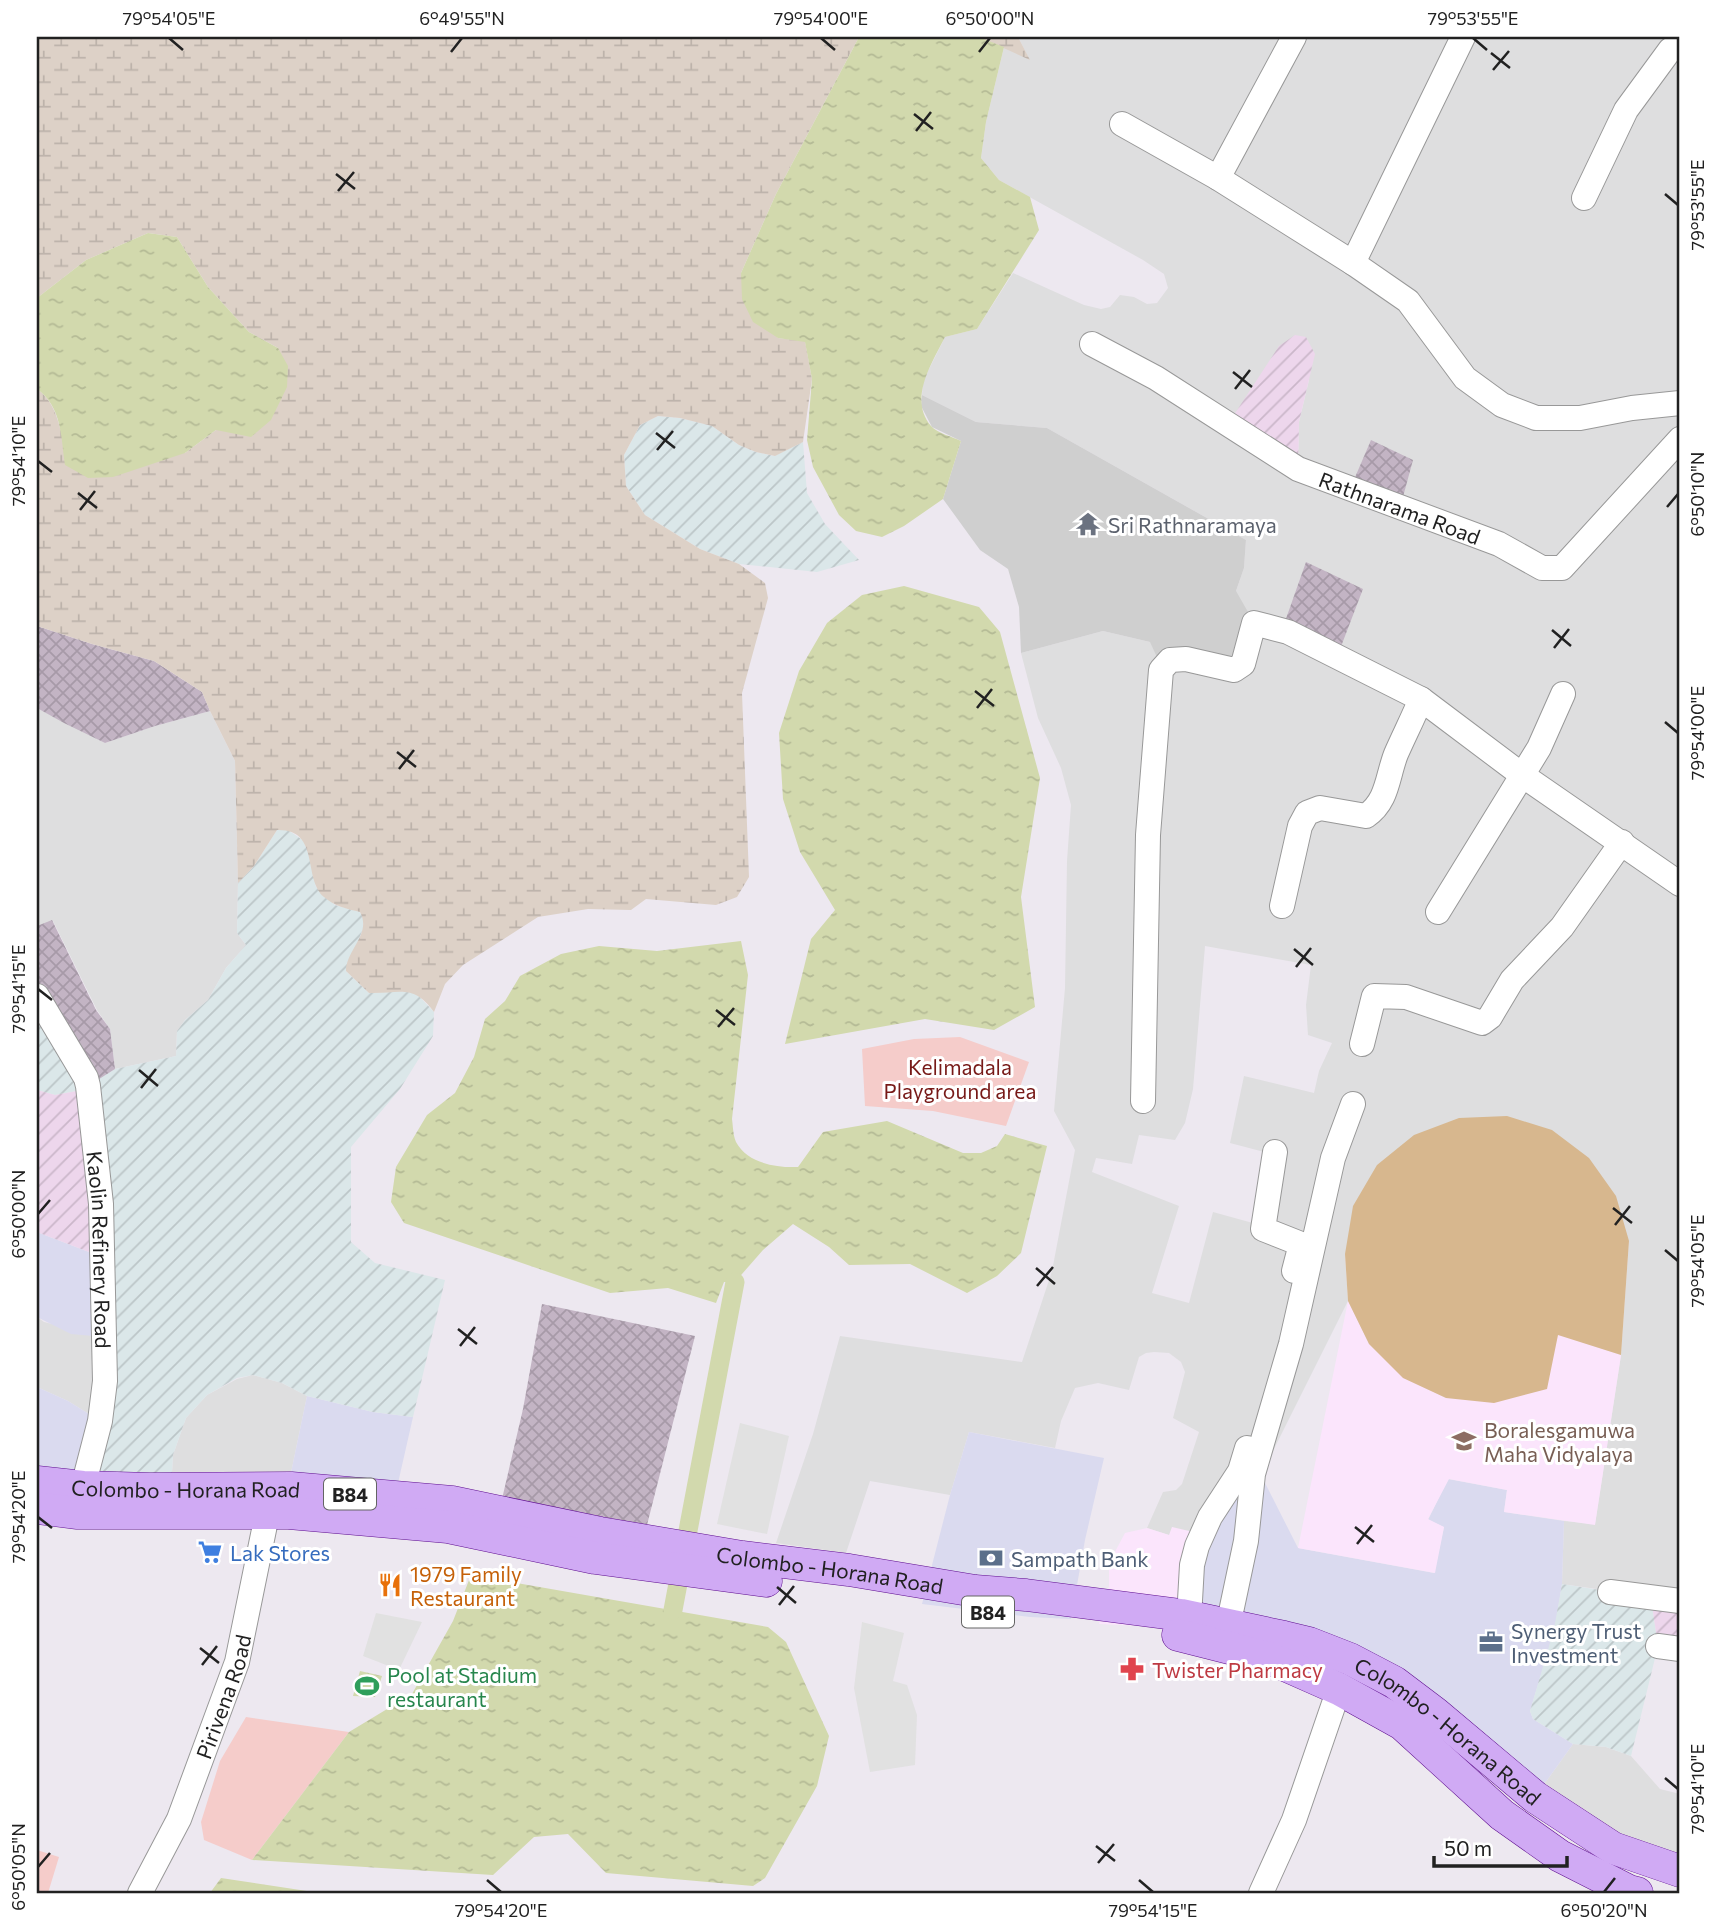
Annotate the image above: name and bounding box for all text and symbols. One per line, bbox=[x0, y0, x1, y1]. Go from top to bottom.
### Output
text: 79°54'05"E bbox=[122, 7, 216, 29]
text: 6°49'55"N bbox=[419, 7, 505, 29]
text: 79°54'00"E bbox=[774, 7, 868, 29]
text: 6°50'00"N bbox=[946, 7, 1034, 29]
text: 79°53'55"E bbox=[1427, 7, 1519, 29]
text: 79°53'55"E bbox=[1686, 159, 1708, 251]
text: 79°54'10"E bbox=[7, 416, 29, 506]
text: 6°50'10"N bbox=[1686, 452, 1708, 536]
street label: Rathnarama Road bbox=[1316, 466, 1484, 549]
temple icon: Sri Rathnaramaya bbox=[1074, 510, 1102, 538]
place label: Sri Rathnaramaya bbox=[1108, 512, 1277, 537]
text: 79°54'00"E bbox=[1686, 686, 1708, 780]
text: 79°54'15"E bbox=[7, 945, 29, 1034]
park label: Kelimadala Playground area bbox=[884, 1054, 1036, 1103]
street label: Kaolin Refinery Road bbox=[83, 1149, 117, 1349]
text: 6°50'00"N bbox=[7, 1170, 29, 1258]
text: 79°54'05"E bbox=[1686, 1214, 1708, 1308]
place label: Boralesgamuwa Maha Vidyalaya bbox=[1484, 1417, 1635, 1466]
school or university icon: Boralesgamuwa Maha Vidyalaya bbox=[1450, 1427, 1478, 1455]
text: 79°54'20"E bbox=[7, 1471, 29, 1563]
street label: Colombo - Horana Road bbox=[70, 1473, 301, 1502]
road number: B84 bbox=[324, 1478, 376, 1510]
supermarket icon: Lak Stores bbox=[196, 1538, 224, 1566]
place label: Lak Stores bbox=[230, 1540, 330, 1565]
street label: Colombo - Horana Road bbox=[715, 1540, 945, 1598]
bank icon: Sampath Bank bbox=[977, 1544, 1005, 1572]
place label: Sampath Bank bbox=[1011, 1546, 1149, 1571]
place label: 1979 Family Restaurant bbox=[410, 1561, 522, 1610]
restaurant icon: 1979 Family Restaurant bbox=[376, 1571, 404, 1599]
road number: B84 bbox=[962, 1596, 1014, 1628]
place label: Synergy Trust Investment bbox=[1511, 1618, 1641, 1667]
office icon: Synergy Trust Investment bbox=[1477, 1628, 1505, 1656]
street label: Pirivena Road bbox=[190, 1632, 255, 1762]
street label: Colombo - Horana Road bbox=[1351, 1651, 1547, 1810]
pharmacy icon: Twister Pharmacy bbox=[1118, 1655, 1146, 1683]
place label: Twister Pharmacy bbox=[1152, 1657, 1323, 1682]
place label: Pool at Stadium restaurant bbox=[387, 1662, 537, 1711]
sports icon: Pool at Stadium restaurant bbox=[353, 1672, 381, 1700]
text: 79°54'10"E bbox=[1686, 1744, 1708, 1834]
text: 6°50'05"N bbox=[7, 1823, 29, 1911]
scale bar bbox=[1434, 1825, 1566, 1869]
text: 50 m bbox=[1444, 1835, 1492, 1860]
text: 79°54'20"E bbox=[455, 1899, 547, 1921]
text: 79°54'15"E bbox=[1109, 1899, 1198, 1921]
text: 6°50'20"N bbox=[1560, 1899, 1648, 1921]

